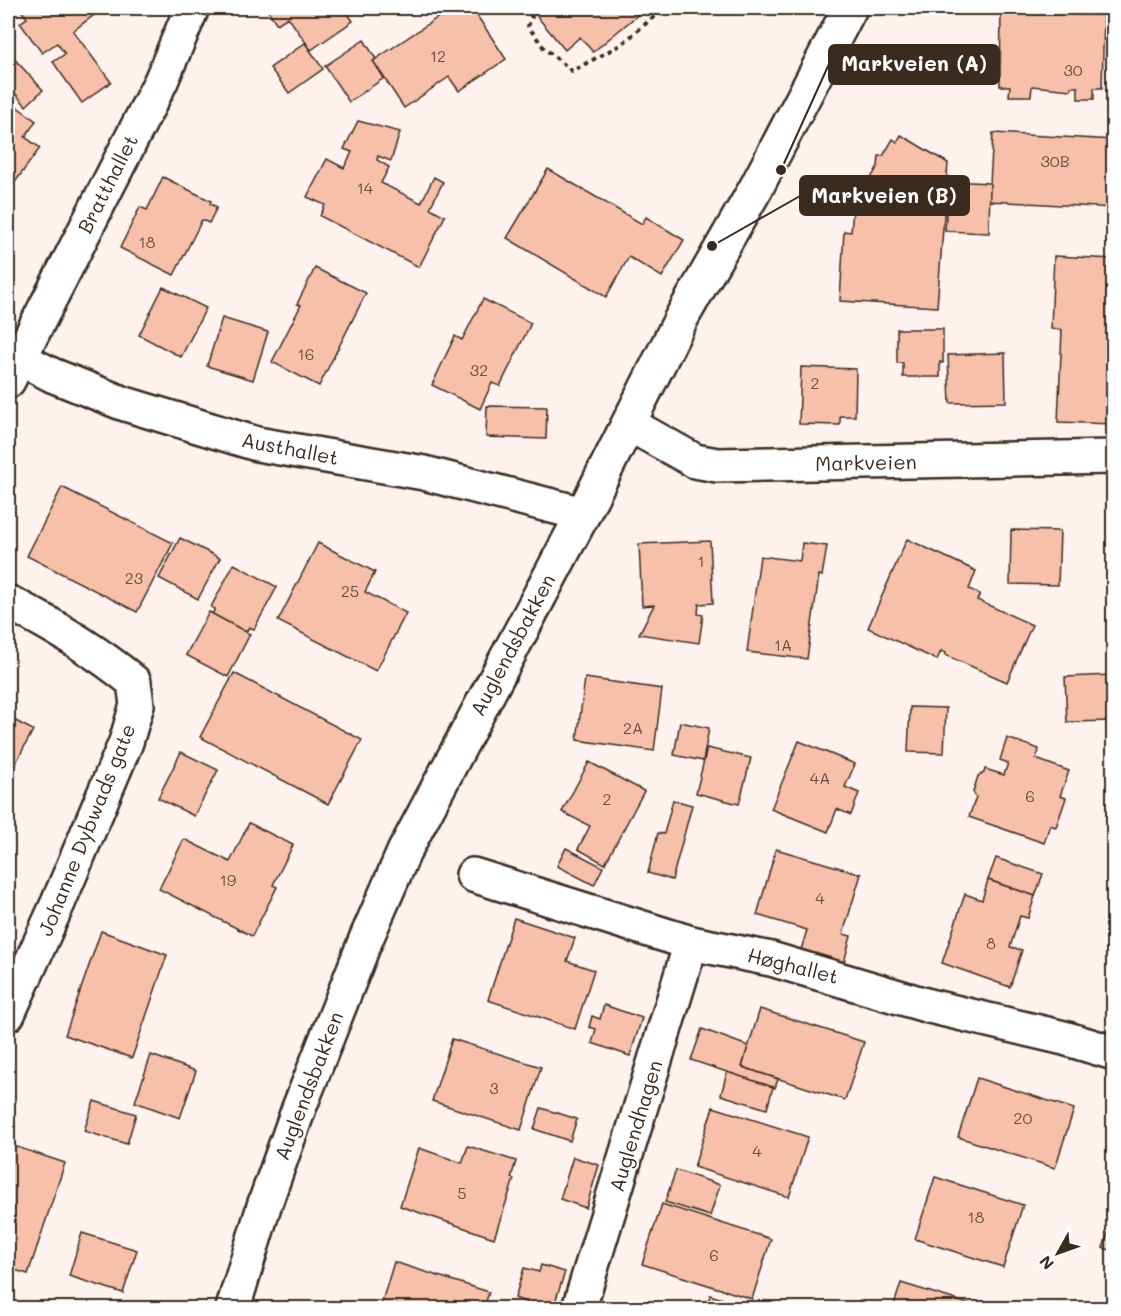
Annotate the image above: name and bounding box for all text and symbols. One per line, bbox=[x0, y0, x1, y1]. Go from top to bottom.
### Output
house number: 12 bbox=[430, 45, 446, 66]
callout: Markveien (A) bbox=[829, 45, 999, 84]
text: Markveien (A) bbox=[841, 49, 987, 76]
house number: 30 bbox=[1063, 59, 1083, 80]
street label: Bratthallet bbox=[71, 130, 143, 237]
house number: 30B bbox=[1040, 150, 1070, 171]
callout: Markveien (B) bbox=[800, 176, 969, 215]
house number: 14 bbox=[357, 177, 374, 198]
text: Markveien (B) bbox=[811, 181, 957, 208]
house number: 18 bbox=[139, 231, 156, 252]
house number: 16 bbox=[298, 343, 314, 364]
house number: 32 bbox=[470, 359, 488, 380]
house number: 2 bbox=[811, 372, 819, 393]
street label: Austhallet bbox=[239, 426, 341, 470]
street label: Markveien bbox=[815, 448, 917, 476]
house number: 1 bbox=[697, 550, 705, 571]
house number: 23 bbox=[125, 567, 143, 588]
street label: Auglendsbakken bbox=[464, 569, 560, 720]
house number: 25 bbox=[341, 580, 359, 601]
house number: 1A bbox=[774, 634, 792, 655]
house number: 2A bbox=[623, 717, 643, 738]
street label: Johanne Dybwads gate bbox=[32, 720, 141, 939]
house number: 4A bbox=[810, 767, 830, 788]
house number: 6 bbox=[1025, 785, 1035, 806]
house number: 2 bbox=[603, 788, 611, 809]
house number: 19 bbox=[220, 869, 236, 890]
house number: 4 bbox=[815, 887, 825, 908]
house number: 8 bbox=[986, 932, 996, 953]
street label: Høghallet bbox=[745, 941, 841, 989]
street label: Auglendsbakken bbox=[268, 1008, 348, 1164]
street label: Auglendhagen bbox=[603, 1057, 667, 1195]
house number: 3 bbox=[489, 1077, 499, 1098]
house number: 20 bbox=[1014, 1107, 1033, 1128]
house number: 4 bbox=[752, 1140, 762, 1161]
house number: 5 bbox=[457, 1182, 467, 1203]
house number: 18 bbox=[968, 1206, 985, 1227]
north arrow bbox=[1028, 1223, 1088, 1283]
house number: 6 bbox=[709, 1244, 719, 1265]
text: N bbox=[1034, 1252, 1058, 1274]

